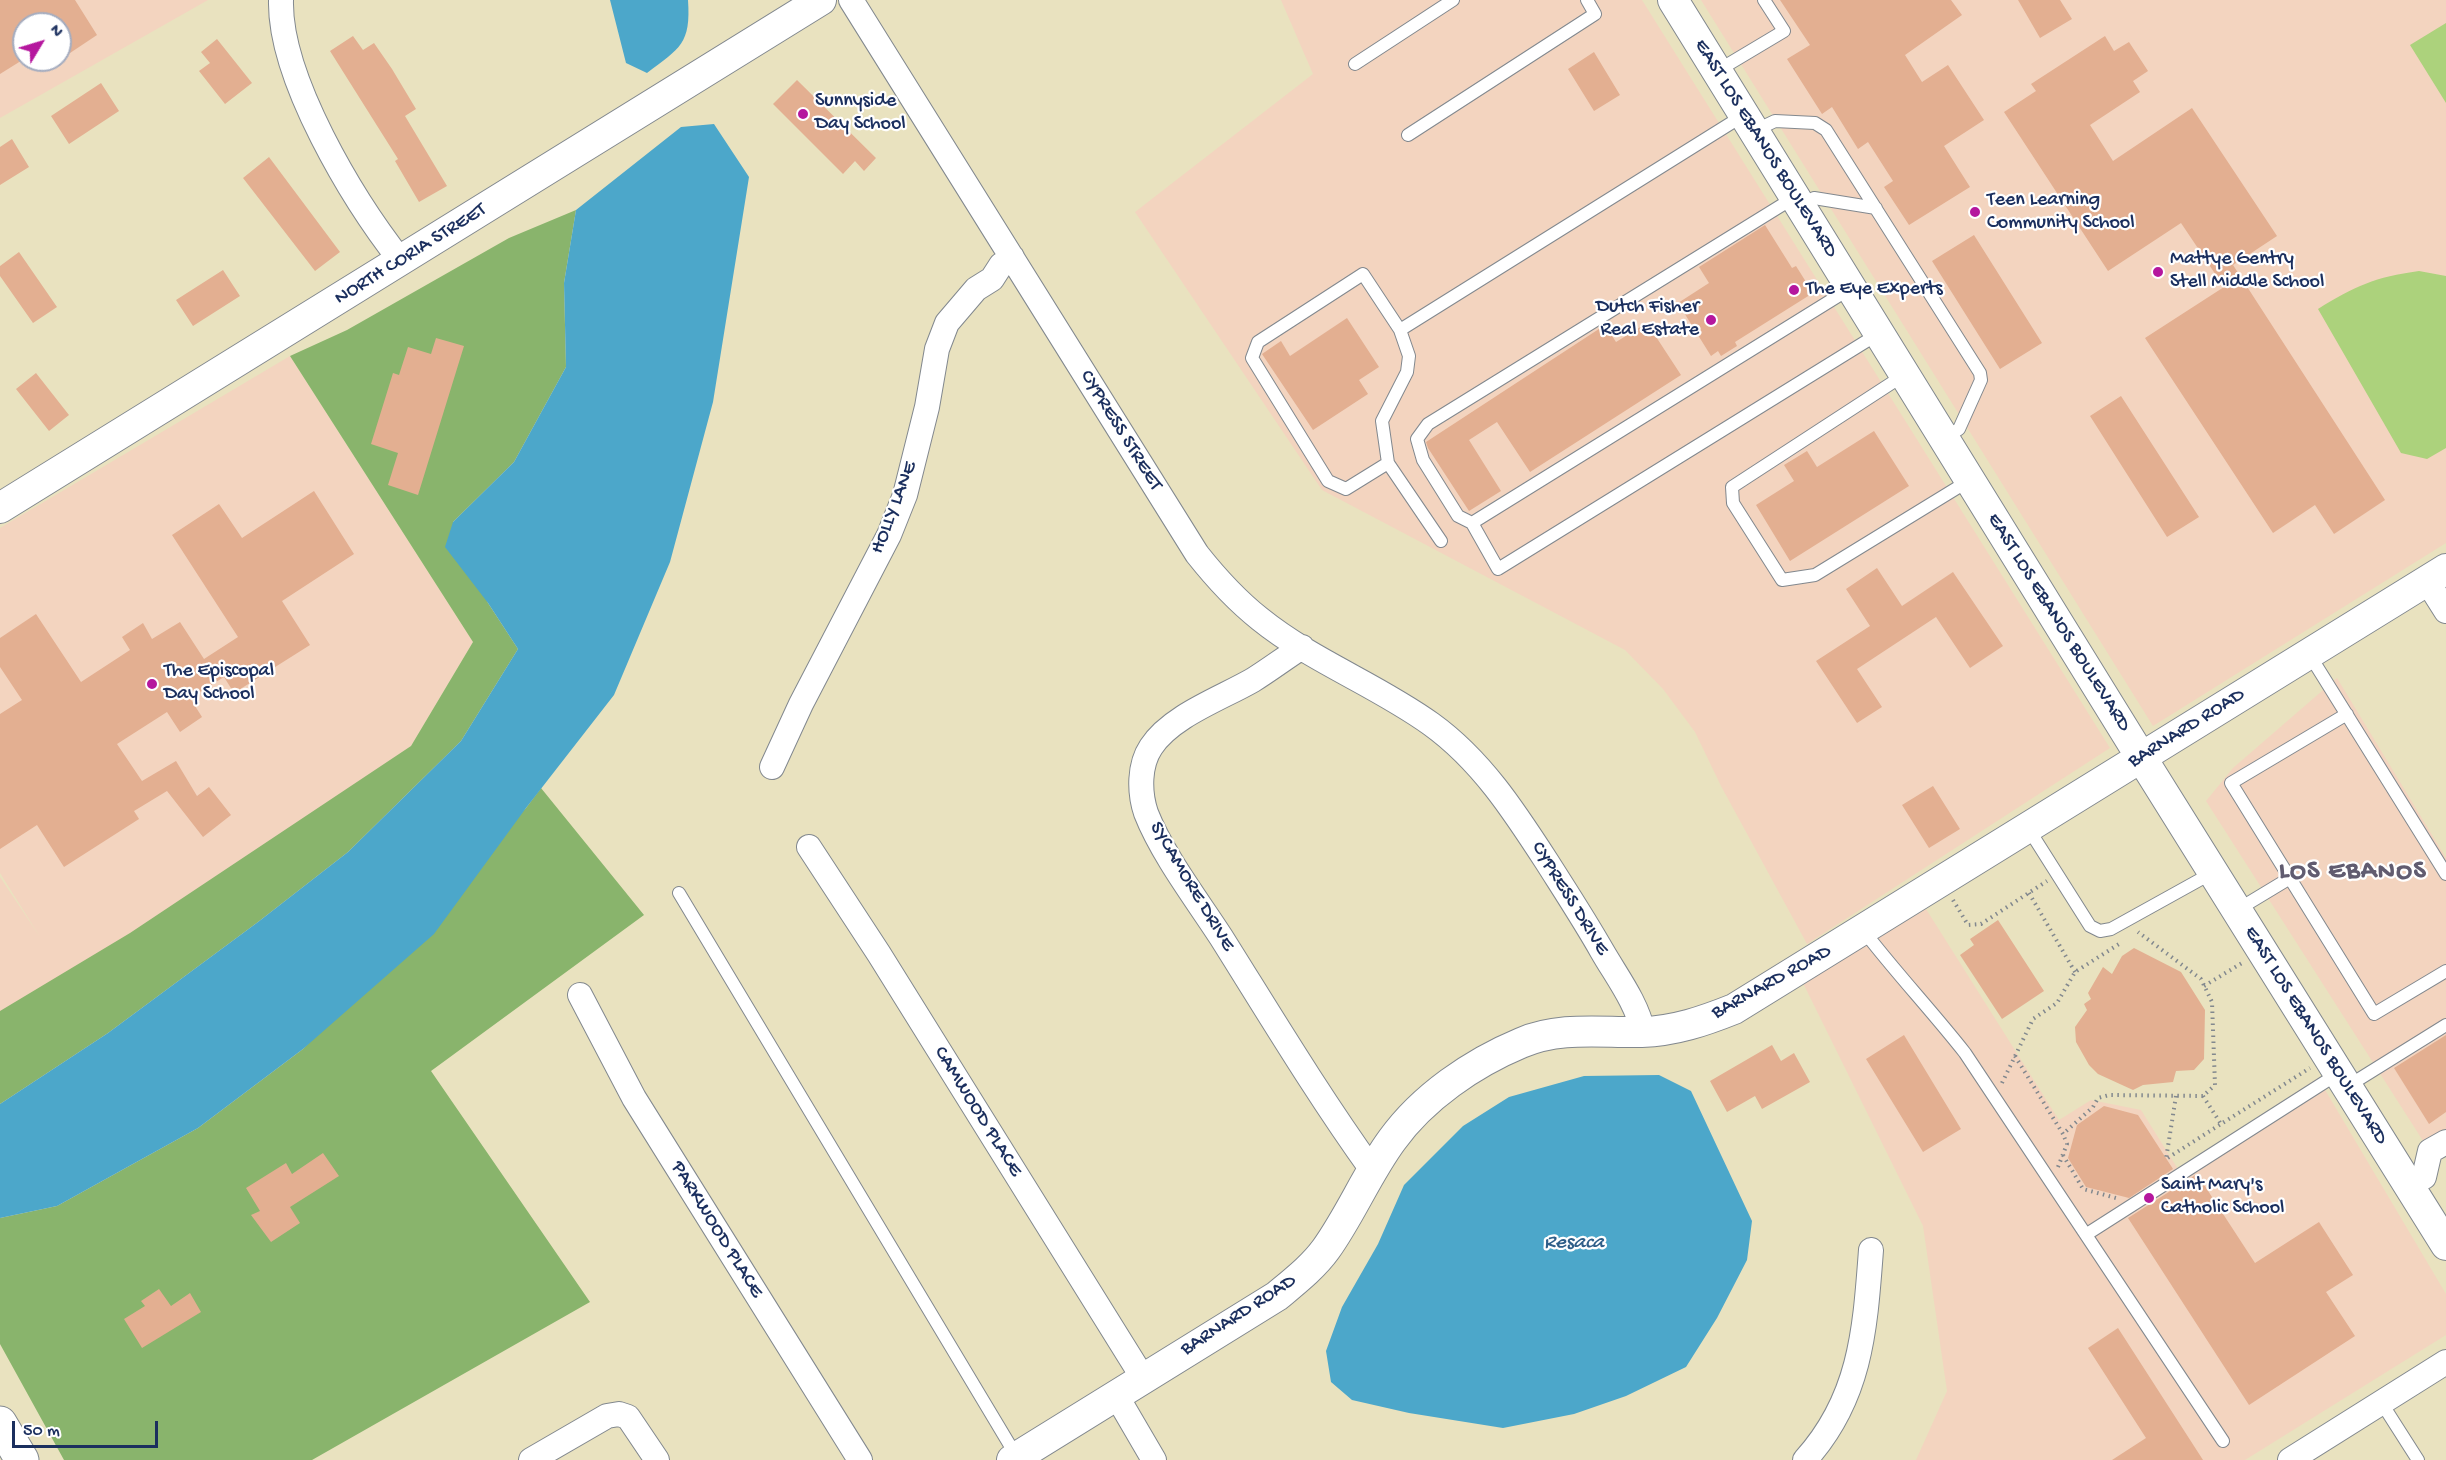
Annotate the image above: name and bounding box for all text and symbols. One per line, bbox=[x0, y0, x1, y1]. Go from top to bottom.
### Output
north arrow bbox=[12, 12, 72, 72]
text: N bbox=[44, 22, 66, 42]
street label: EAST LOS EBANOS BOULEVARD bbox=[1688, 35, 1842, 263]
place label: Sunnyside Day School bbox=[815, 90, 906, 137]
marker: Sunnyside Day School bbox=[796, 107, 810, 121]
place label: Teen Learning Community School bbox=[1987, 189, 2135, 236]
street label: NORTH CORIA STREET bbox=[331, 199, 491, 311]
marker: Teen Learning Community School bbox=[1968, 205, 1982, 219]
place label: Mattye Gentry Stell Middle School bbox=[2170, 248, 2324, 295]
marker: Mattye Gentry Stell Middle School bbox=[2151, 265, 2165, 279]
place label: The Eye Experts bbox=[1806, 278, 1943, 302]
marker: The Eye Experts bbox=[1787, 283, 1801, 297]
place label: Dutch Fisher Real Estate bbox=[1596, 296, 1699, 343]
marker: Dutch Fisher Real Estate bbox=[1704, 313, 1718, 327]
street label: CYPRESS STREET bbox=[1073, 366, 1167, 496]
street label: HOLLY LANE bbox=[866, 459, 924, 557]
street label: EAST LOS EBANOS BOULEVARD bbox=[1981, 509, 2135, 737]
place label: The Episcopal Day School bbox=[164, 660, 274, 707]
marker: The Episcopal Day School bbox=[145, 677, 159, 691]
street label: BARNARD ROAD bbox=[2124, 684, 2250, 774]
street label: SYCAMORE DRIVE bbox=[1143, 818, 1239, 956]
street label: CYPRESS DRIVE bbox=[1525, 838, 1613, 960]
district label: LOS EBANOS bbox=[2279, 857, 2427, 889]
street label: EAST LOS EBANOS BOULEVARD bbox=[2238, 922, 2392, 1150]
street label: BARNARD ROAD bbox=[1708, 940, 1836, 1026]
street label: CAMWOOD PLACE bbox=[927, 1043, 1027, 1181]
street label: PARKWOOD PLACE bbox=[664, 1157, 768, 1303]
place label: Saint Mary's Catholic School bbox=[2161, 1174, 2284, 1221]
marker: Saint Mary's Catholic School bbox=[2142, 1191, 2156, 1205]
water label: Resaca bbox=[1544, 1231, 1604, 1257]
street label: BARNARD ROAD bbox=[1177, 1270, 1301, 1362]
scale bar bbox=[15, 1409, 160, 1447]
text: 50 m bbox=[23, 1421, 60, 1442]

